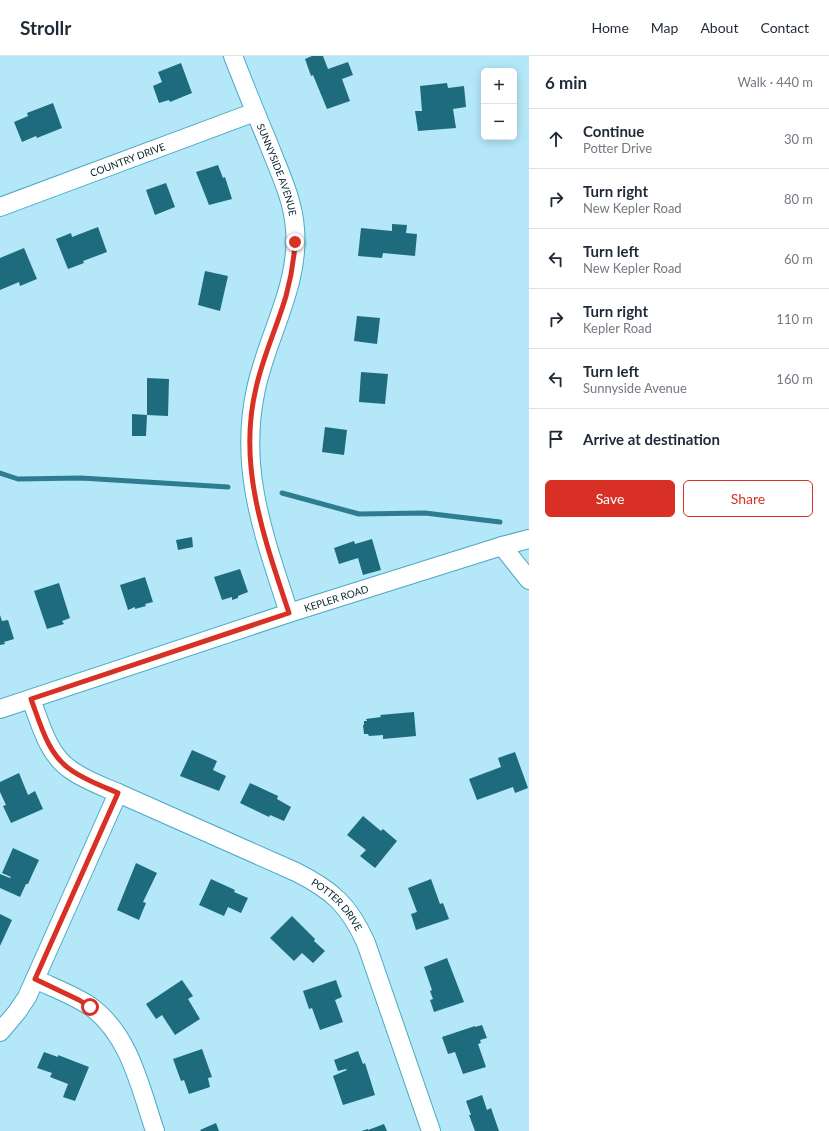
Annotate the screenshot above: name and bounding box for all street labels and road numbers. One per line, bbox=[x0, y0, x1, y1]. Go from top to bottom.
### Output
street label: SUNNYSIDE AVENUE bbox=[255, 122, 299, 217]
street label: COUNTRY DRIVE bbox=[88, 140, 167, 179]
street label: KEPLER ROAD bbox=[303, 582, 370, 614]
street label: POTTER DRIVE bbox=[309, 876, 365, 933]

